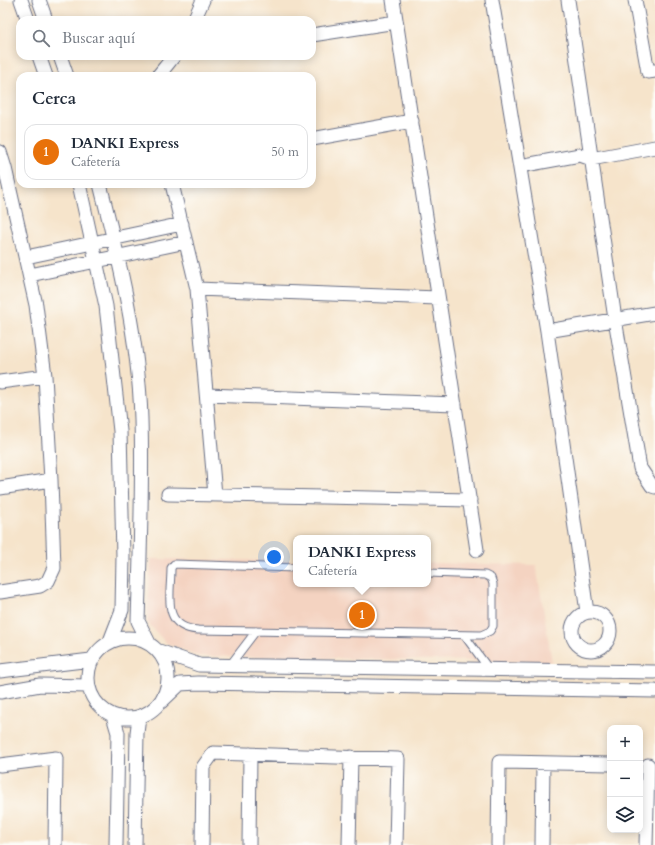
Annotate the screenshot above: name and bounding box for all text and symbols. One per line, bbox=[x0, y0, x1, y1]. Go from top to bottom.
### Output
search box bbox=[16, 16, 316, 60]
icon: search bbox=[30, 27, 52, 49]
text: Buscar aquí bbox=[62, 28, 135, 48]
text: Cerca bbox=[32, 87, 76, 110]
text: DANKI Express bbox=[71, 133, 179, 153]
text: 1 bbox=[43, 143, 49, 161]
text: 50 m bbox=[271, 143, 299, 161]
text: Cafetería bbox=[71, 153, 120, 171]
popup bbox=[293, 535, 431, 587]
text: DANKI Express bbox=[308, 542, 416, 562]
your location bbox=[264, 547, 284, 567]
text: Cafetería bbox=[308, 562, 357, 580]
pin: 1 bbox=[349, 600, 375, 630]
map controls bbox=[607, 725, 643, 833]
button: + bbox=[607, 725, 643, 761]
button: − bbox=[607, 761, 643, 797]
button: layers bbox=[607, 797, 643, 833]

